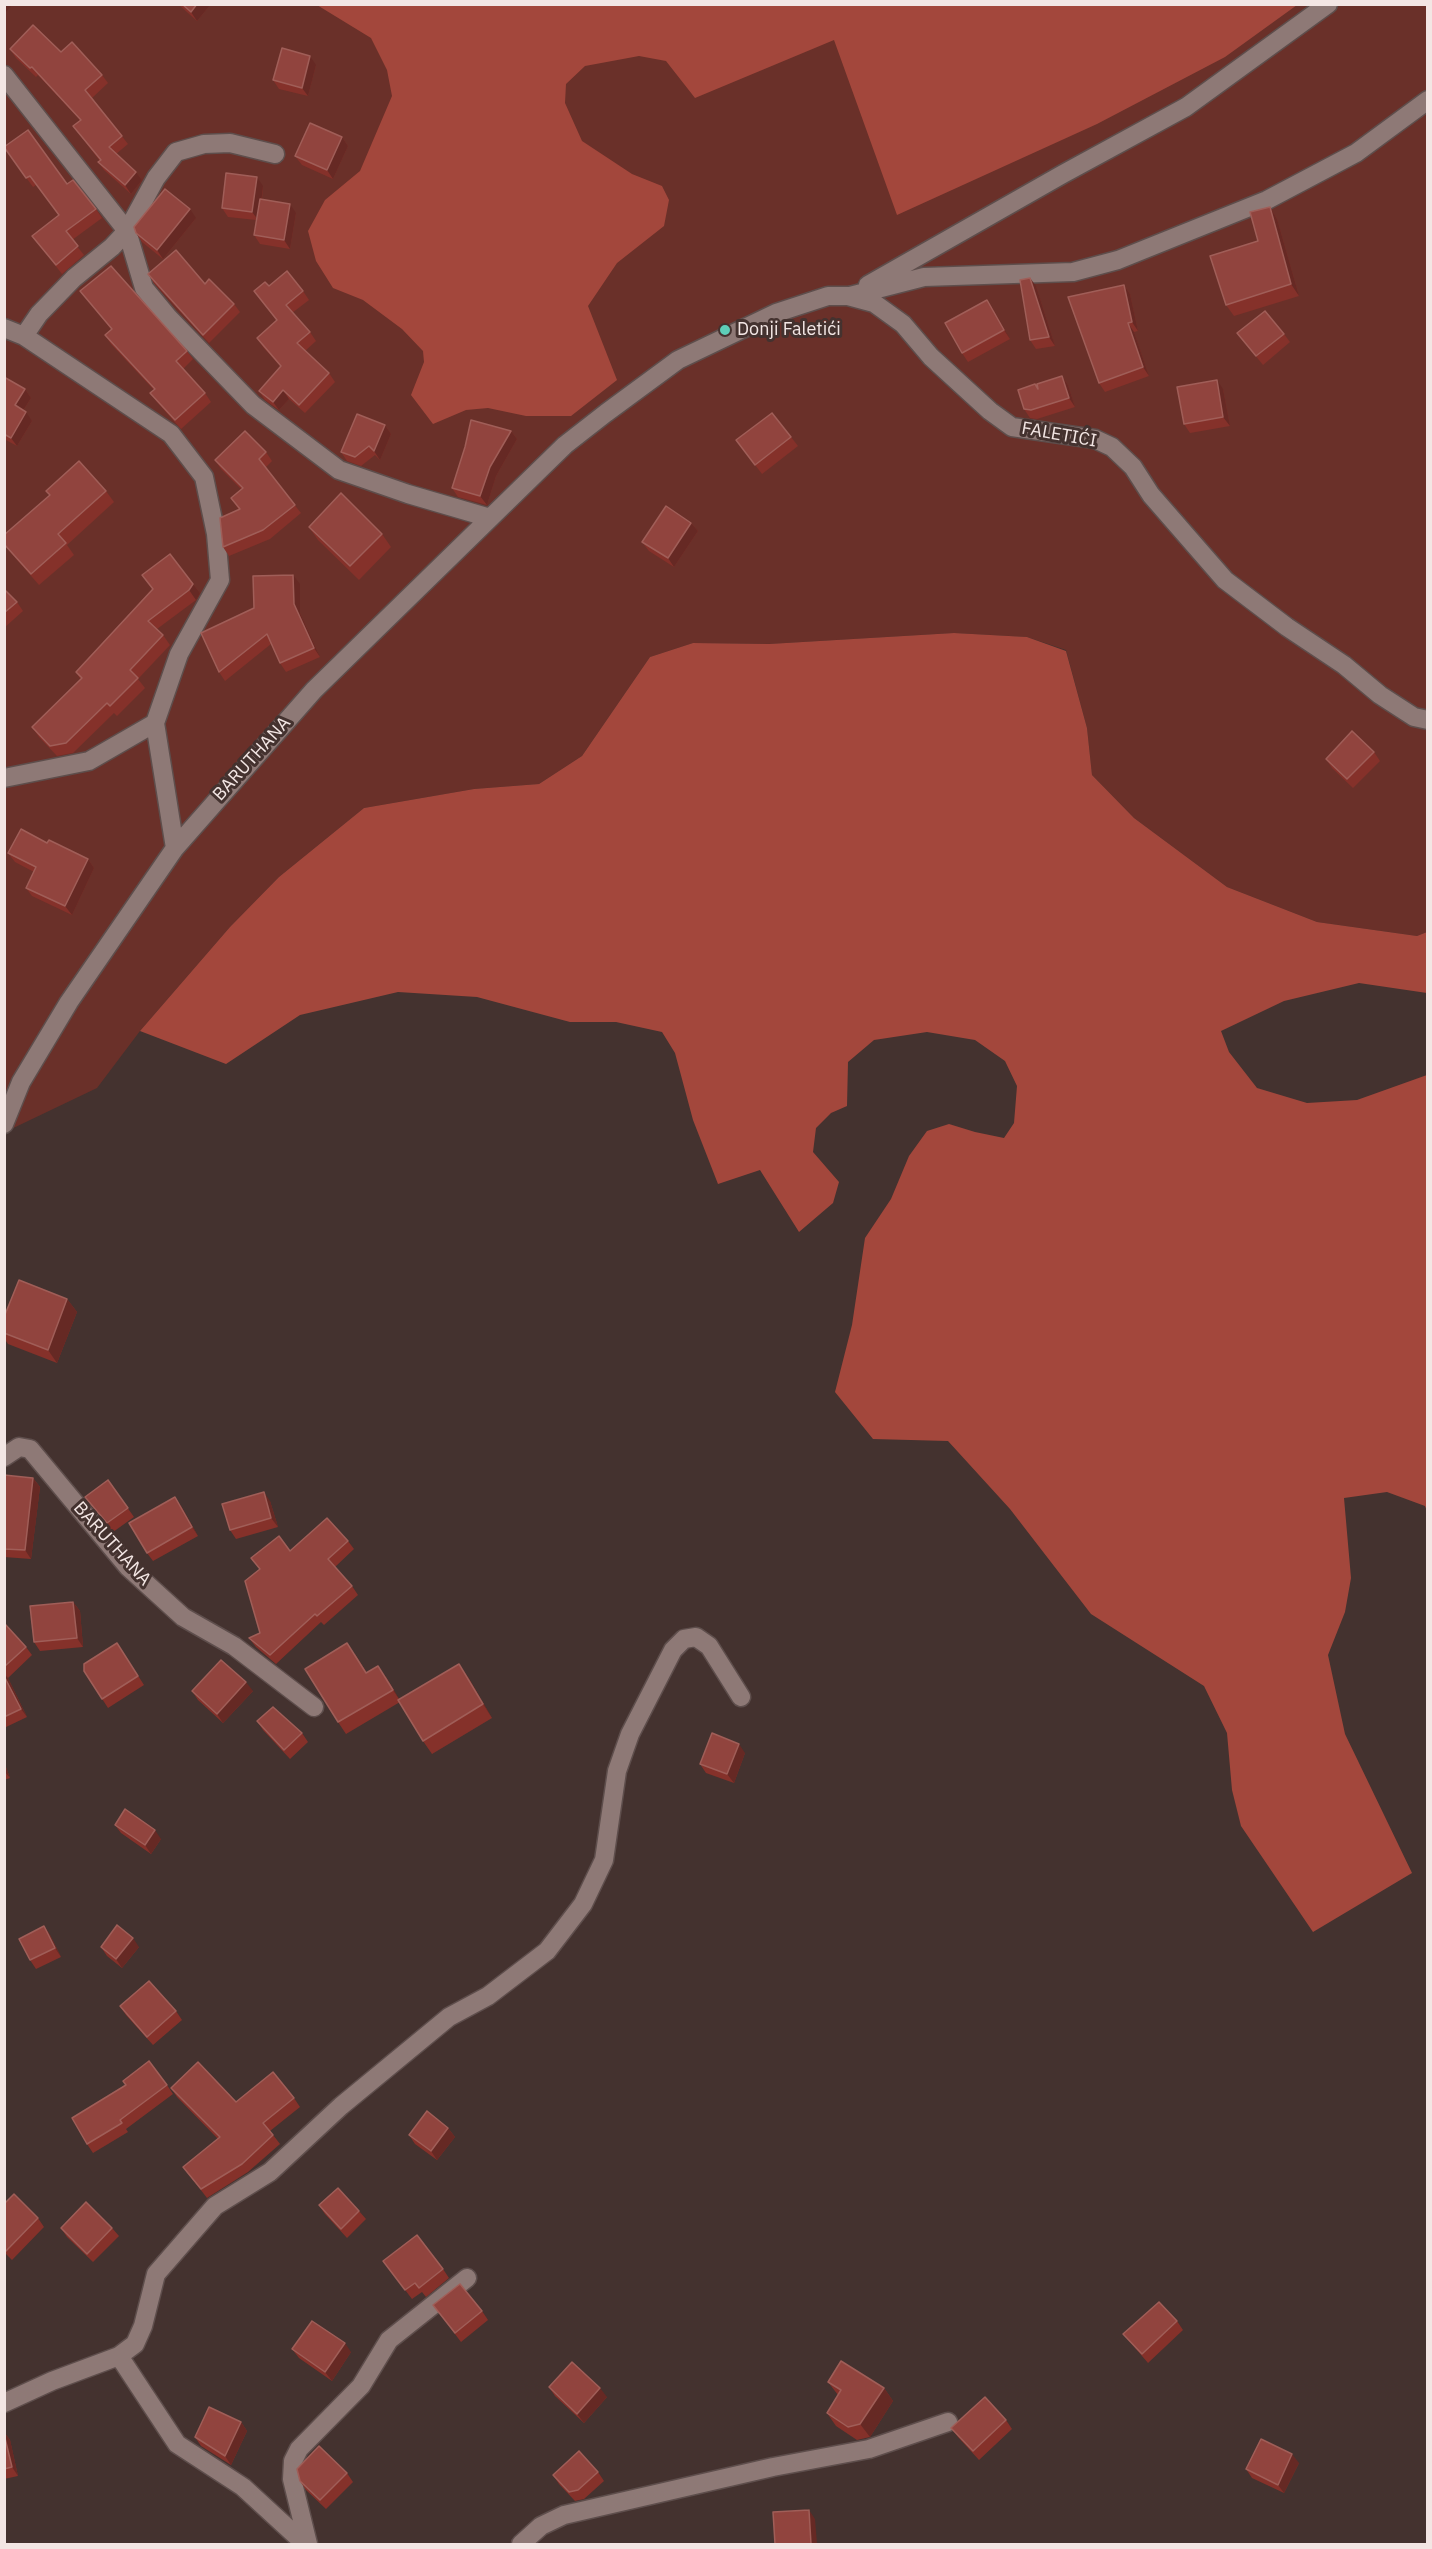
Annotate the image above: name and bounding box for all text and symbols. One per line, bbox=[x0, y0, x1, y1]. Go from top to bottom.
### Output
place label: Donji Faletići bbox=[737, 319, 841, 341]
marker: Donji Faletići bbox=[718, 323, 732, 337]
street label: FALETIĆI bbox=[1020, 418, 1098, 452]
street label: BARUTHANA bbox=[209, 713, 295, 805]
street label: BARUTHANA bbox=[69, 1498, 155, 1590]

